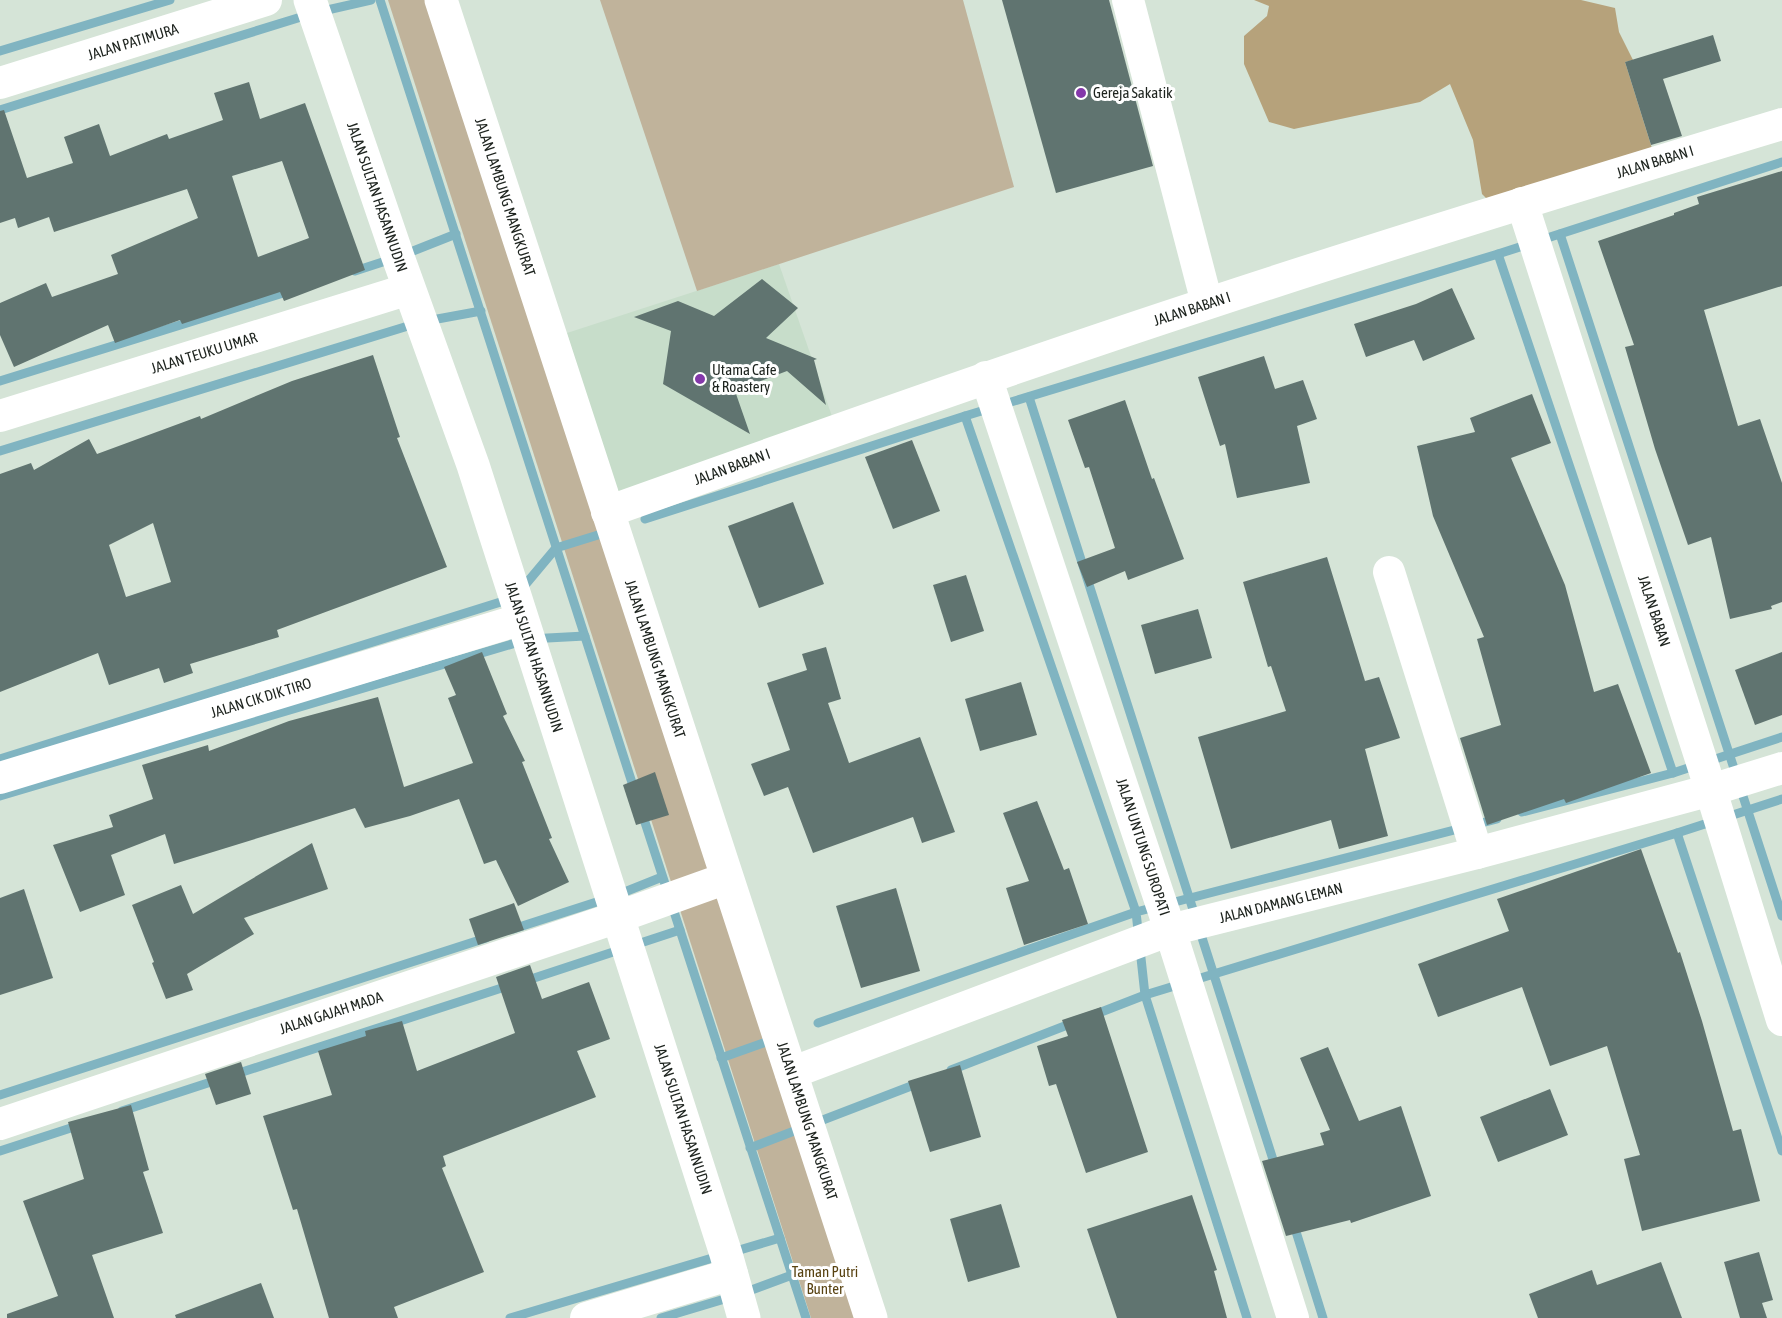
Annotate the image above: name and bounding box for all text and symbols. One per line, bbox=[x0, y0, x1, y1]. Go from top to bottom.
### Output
street label: JALAN PATIMURA bbox=[85, 19, 181, 63]
place label: Gereja Sakatik bbox=[1093, 84, 1173, 101]
marker: Gereja Sakatik bbox=[1074, 86, 1088, 100]
street label: JALAN LAMBUNG MANGKURAT bbox=[472, 116, 539, 279]
street label: JALAN SULTAN HASANNUDIN bbox=[344, 120, 411, 274]
street label: JALAN BABAN I bbox=[1614, 142, 1696, 181]
street label: JALAN BABAN I bbox=[1151, 288, 1232, 329]
street label: JALAN TEUKU UMAR bbox=[149, 328, 259, 377]
place label: Utama Cafe & Roastery bbox=[712, 361, 777, 395]
marker: Utama Cafe & Roastery bbox=[693, 372, 707, 386]
street label: JALAN BABAN I bbox=[691, 445, 772, 488]
street label: JALAN BABAN bbox=[1635, 573, 1674, 649]
street label: JALAN LAMBUNG MANGKURAT bbox=[622, 578, 689, 741]
street label: JALAN SULTAN HASANNUDIN bbox=[502, 579, 567, 734]
street label: JALAN CIK DIK TIRO bbox=[208, 674, 313, 721]
street label: JALAN UNTUNG SUROPATI bbox=[1113, 776, 1174, 918]
street label: JALAN DAMANG LEMAN bbox=[1217, 879, 1344, 926]
street label: JALAN GAJAH MADA bbox=[277, 988, 385, 1037]
street label: JALAN LAMBUNG MANGKURAT bbox=[774, 1040, 841, 1203]
street label: JALAN SULTAN HASANNUDIN bbox=[651, 1041, 716, 1196]
park label: Taman Putri Bunter bbox=[792, 1263, 858, 1297]

